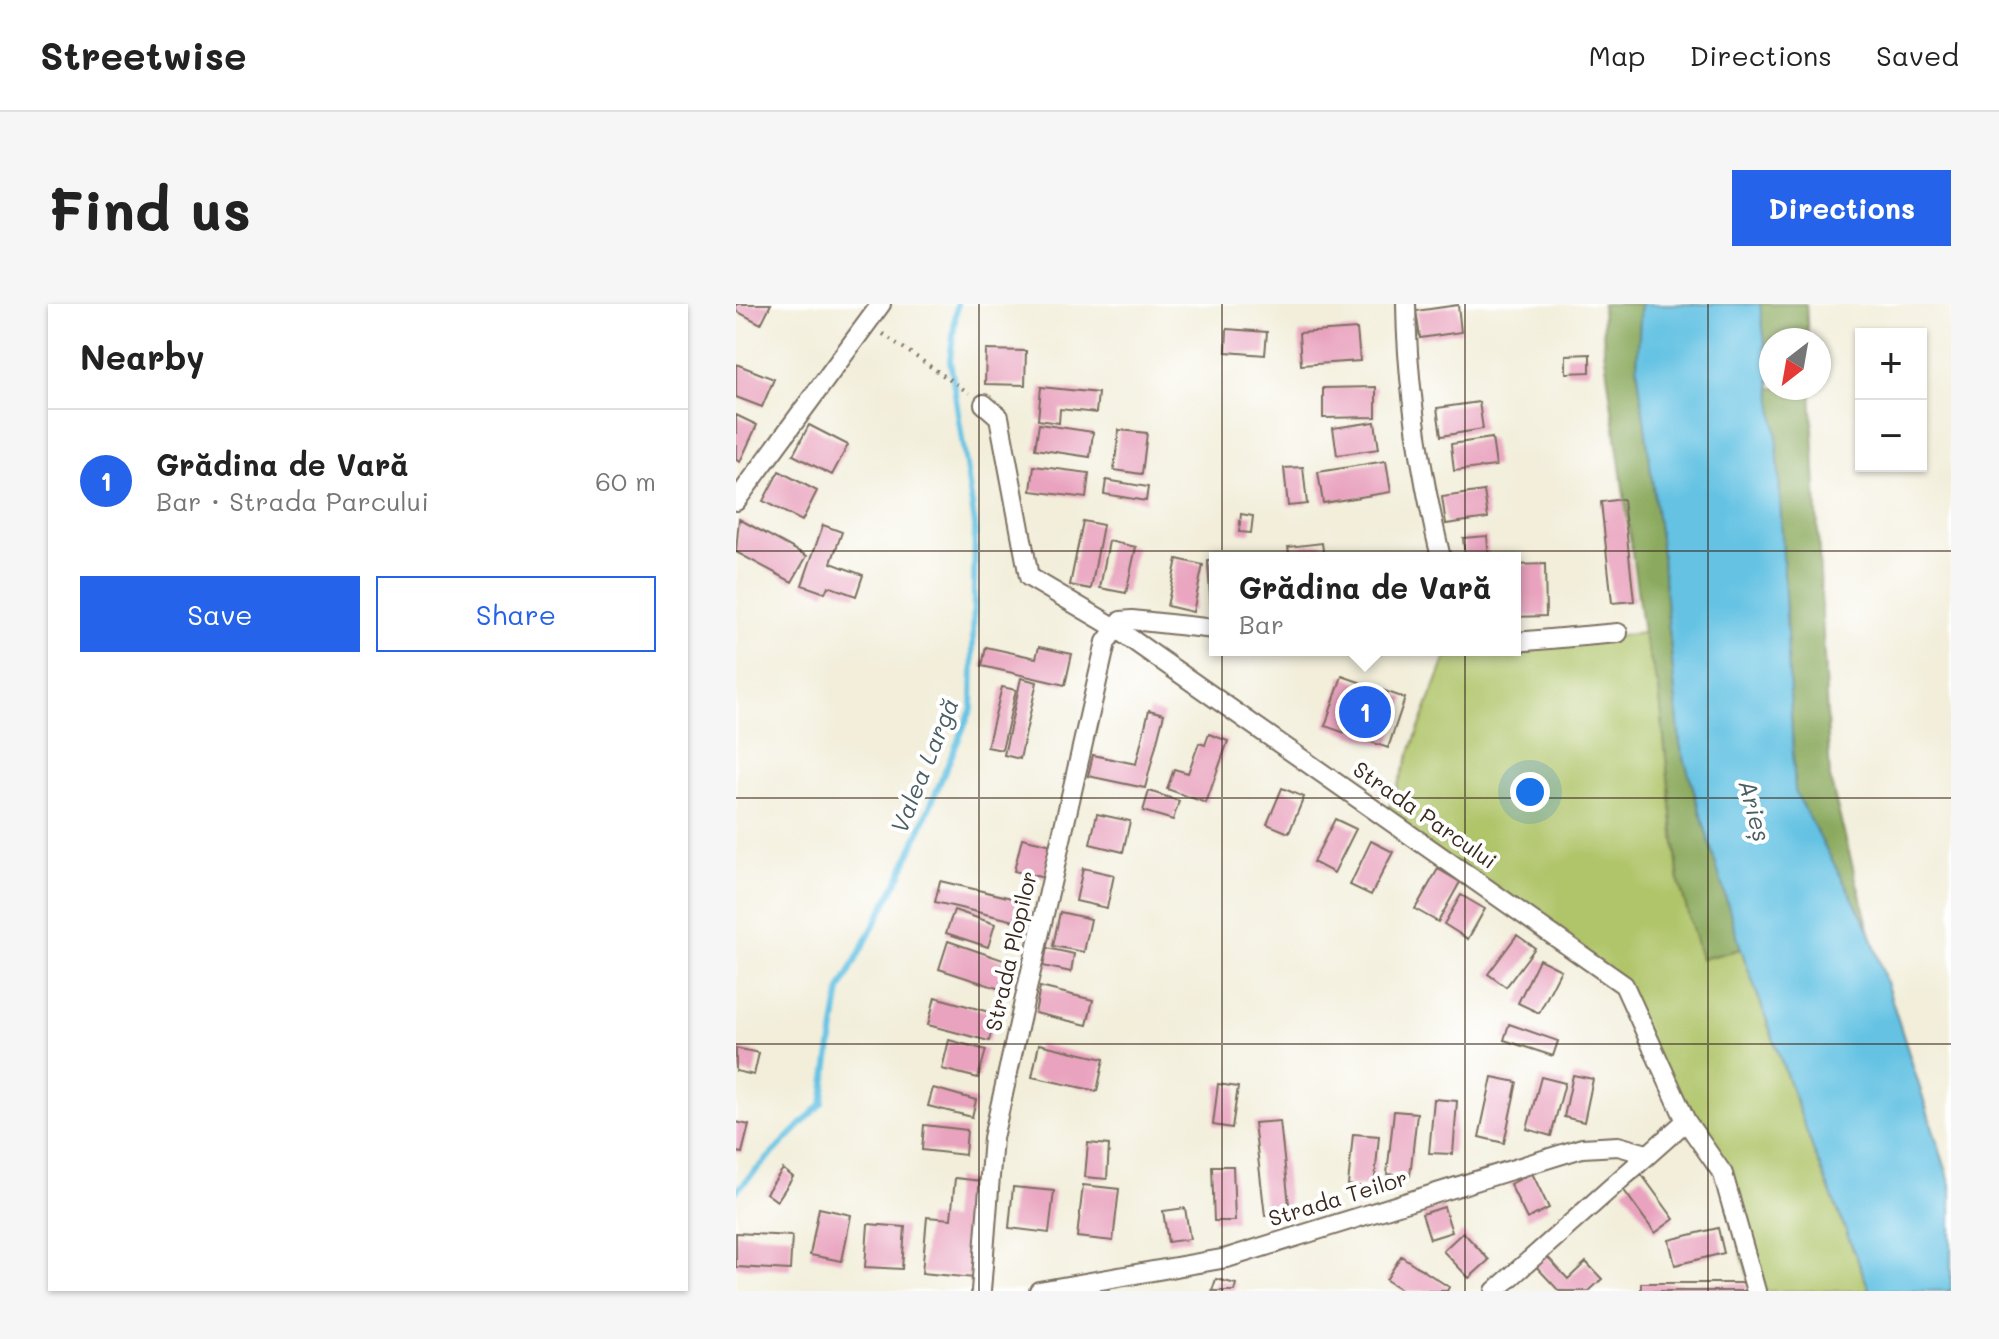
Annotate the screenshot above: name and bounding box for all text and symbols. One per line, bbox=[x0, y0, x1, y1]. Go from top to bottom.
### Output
text: Streetwise bbox=[40, 30, 247, 80]
text: Map bbox=[1589, 37, 1646, 73]
text: Directions bbox=[1690, 37, 1832, 73]
text: Saved bbox=[1876, 37, 1959, 73]
button: Directions bbox=[1732, 170, 1951, 246]
text: Find us bbox=[48, 172, 251, 245]
north arrow bbox=[1759, 328, 1831, 400]
map controls bbox=[1855, 328, 1927, 472]
button: + bbox=[1855, 328, 1927, 400]
text: Nearby bbox=[80, 334, 205, 379]
button: − bbox=[1855, 400, 1927, 472]
text: Grădina de Vară bbox=[156, 444, 409, 484]
text: 1 bbox=[100, 464, 112, 498]
text: 60 m bbox=[595, 464, 656, 498]
text: Bar · Strada Parcului bbox=[156, 484, 429, 518]
popup bbox=[1209, 552, 1521, 656]
text: Grădina de Vară bbox=[1239, 567, 1491, 607]
button: Save bbox=[80, 576, 360, 652]
button: Share bbox=[376, 576, 656, 652]
text: Bar bbox=[1239, 607, 1284, 641]
pin: 1 bbox=[1339, 682, 1391, 742]
water label: Valea Largă bbox=[882, 693, 965, 838]
street label: Strada Parcului bbox=[1348, 754, 1503, 875]
your location bbox=[1510, 772, 1550, 812]
water label: Arieș bbox=[1731, 776, 1779, 845]
street label: Strada Plopilor bbox=[978, 868, 1043, 1034]
street label: Strada Teilor bbox=[1265, 1163, 1411, 1232]

